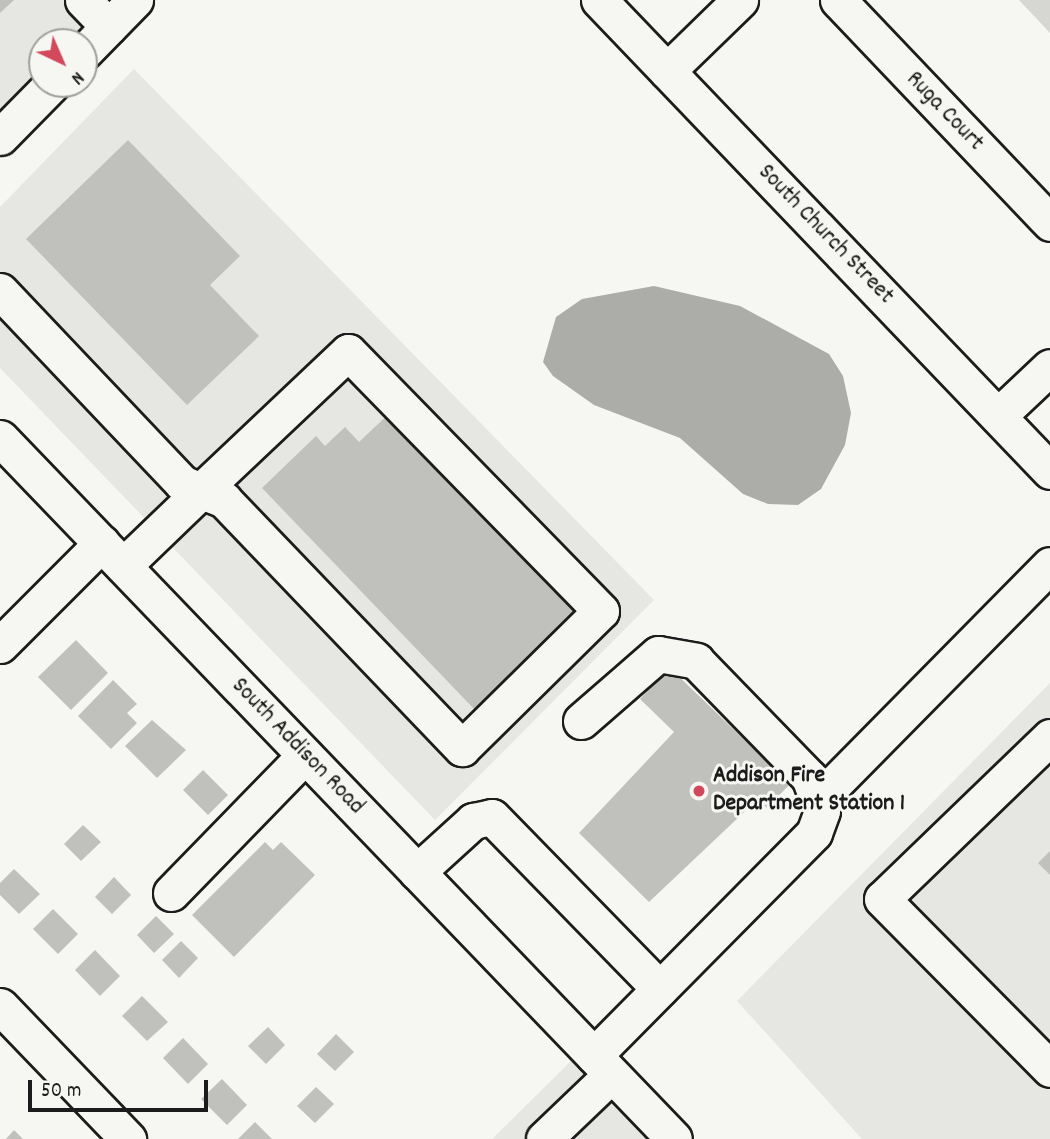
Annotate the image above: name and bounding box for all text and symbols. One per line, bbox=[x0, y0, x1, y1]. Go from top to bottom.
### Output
north arrow bbox=[28, 28, 98, 98]
text: N bbox=[64, 64, 89, 90]
street label: Ruga Court bbox=[899, 66, 989, 158]
street label: South Church Street bbox=[751, 159, 899, 311]
street label: South Addison Road bbox=[224, 673, 370, 821]
place label: Addison Fire Department Station 1 bbox=[713, 763, 905, 819]
marker: Addison Fire Department Station 1 bbox=[691, 783, 707, 799]
scale bar bbox=[32, 1066, 212, 1110]
text: 50 m bbox=[41, 1077, 81, 1107]

